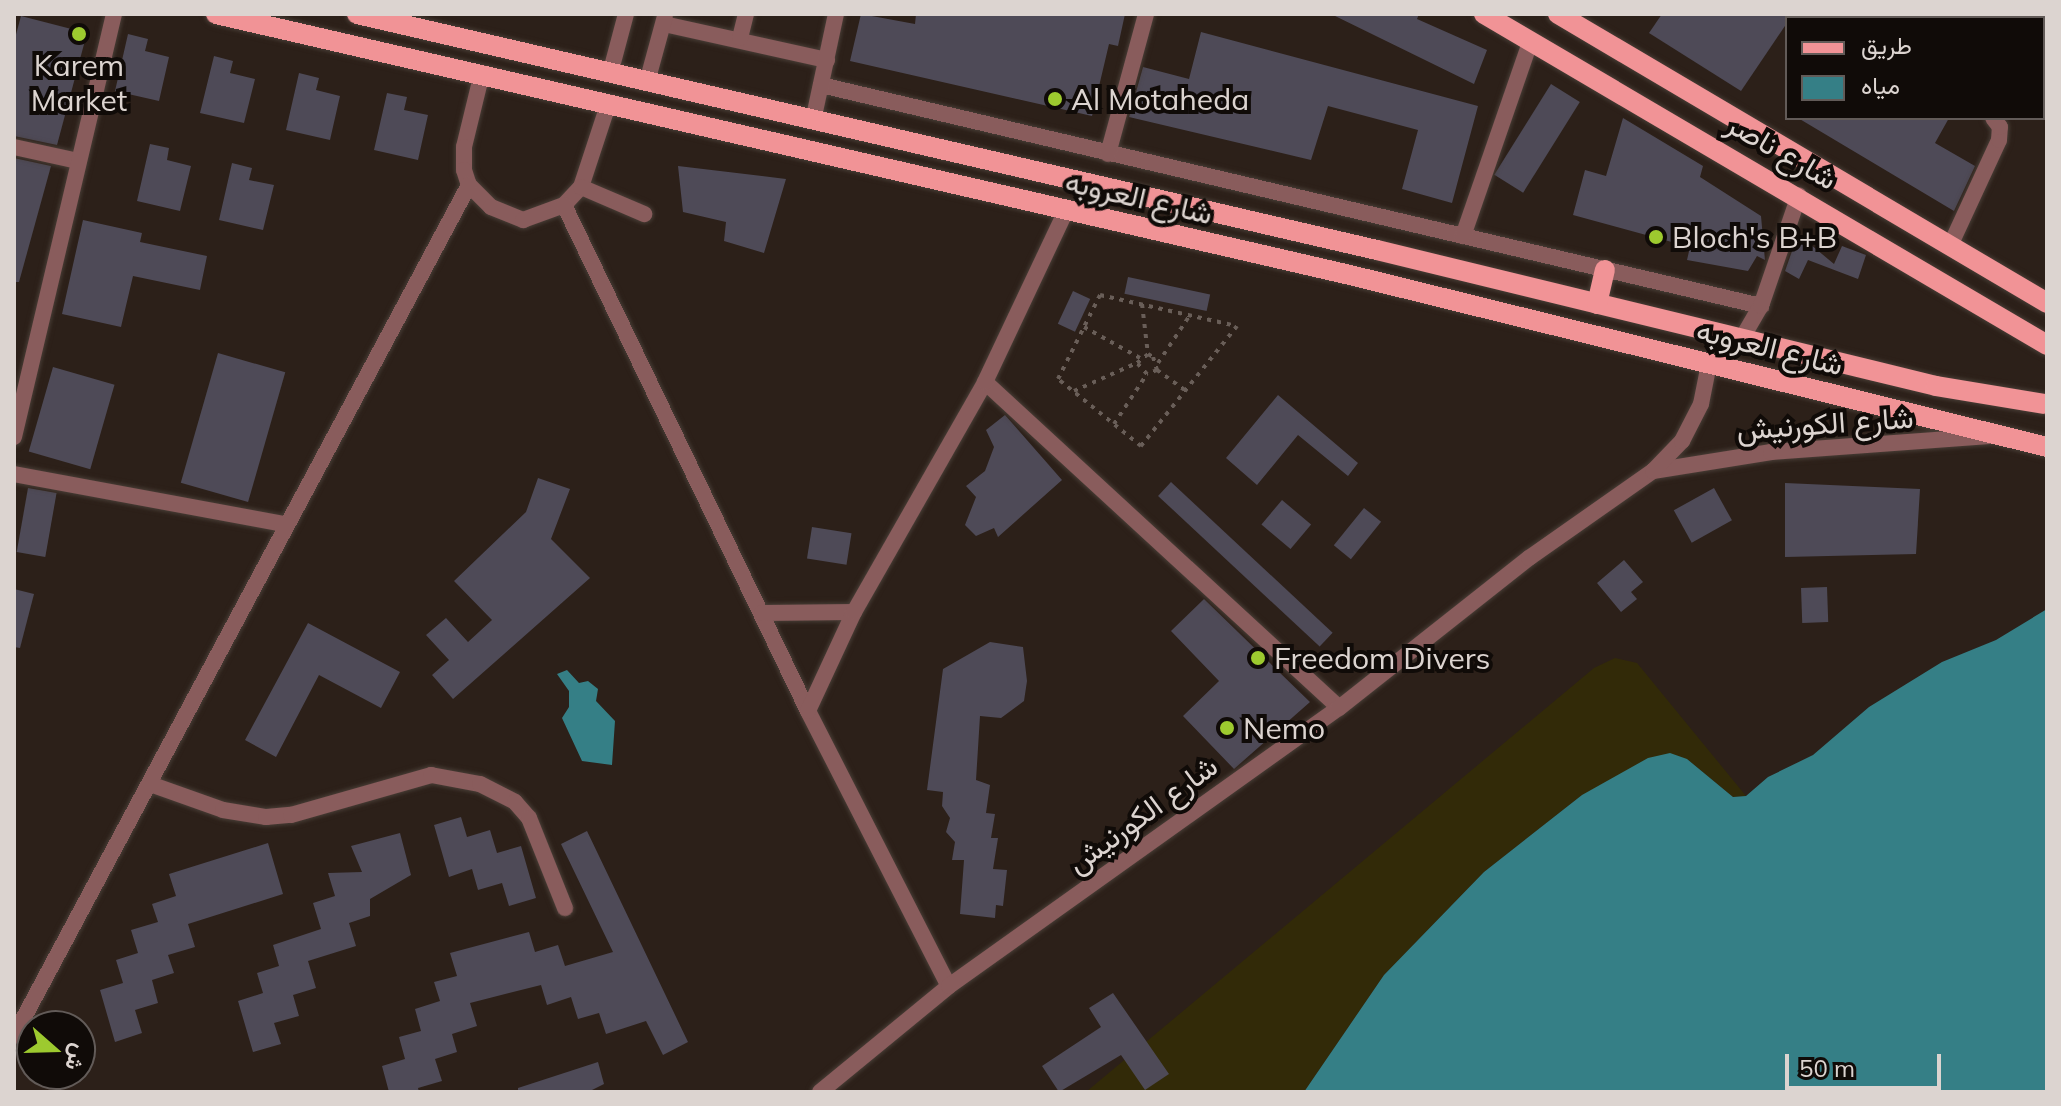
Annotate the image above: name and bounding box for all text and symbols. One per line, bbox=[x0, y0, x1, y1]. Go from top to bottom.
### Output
legend bbox=[1785, 16, 2045, 120]
marker: Karem Market bbox=[70, 25, 88, 43]
text: طريق bbox=[1861, 30, 1912, 60]
place label: Karem Market bbox=[31, 47, 127, 118]
text: مياه bbox=[1861, 70, 1900, 100]
place label: Al Motaheda bbox=[1071, 81, 1249, 117]
marker: Al Motaheda bbox=[1046, 90, 1064, 108]
street label: شارع ناصر bbox=[1720, 105, 1844, 197]
street label: شارع العروبه bbox=[1062, 163, 1216, 231]
place label: Bloch's B+B bbox=[1672, 219, 1837, 255]
marker: Bloch's B+B bbox=[1647, 228, 1665, 246]
street label: شارع العروبه bbox=[1693, 311, 1847, 383]
street label: شارع الكورنيش bbox=[1735, 399, 1915, 447]
place label: Freedom Divers bbox=[1274, 640, 1490, 676]
marker: Freedom Divers bbox=[1249, 649, 1267, 667]
place label: Nemo bbox=[1243, 710, 1325, 746]
marker: Nemo bbox=[1218, 719, 1236, 737]
street label: شارع الكورنيش bbox=[1060, 747, 1224, 881]
north arrow bbox=[16, 1010, 96, 1090]
scale bar bbox=[1789, 1038, 1945, 1088]
text: ش bbox=[59, 1040, 94, 1075]
text: 50 m bbox=[1799, 1053, 1855, 1083]

